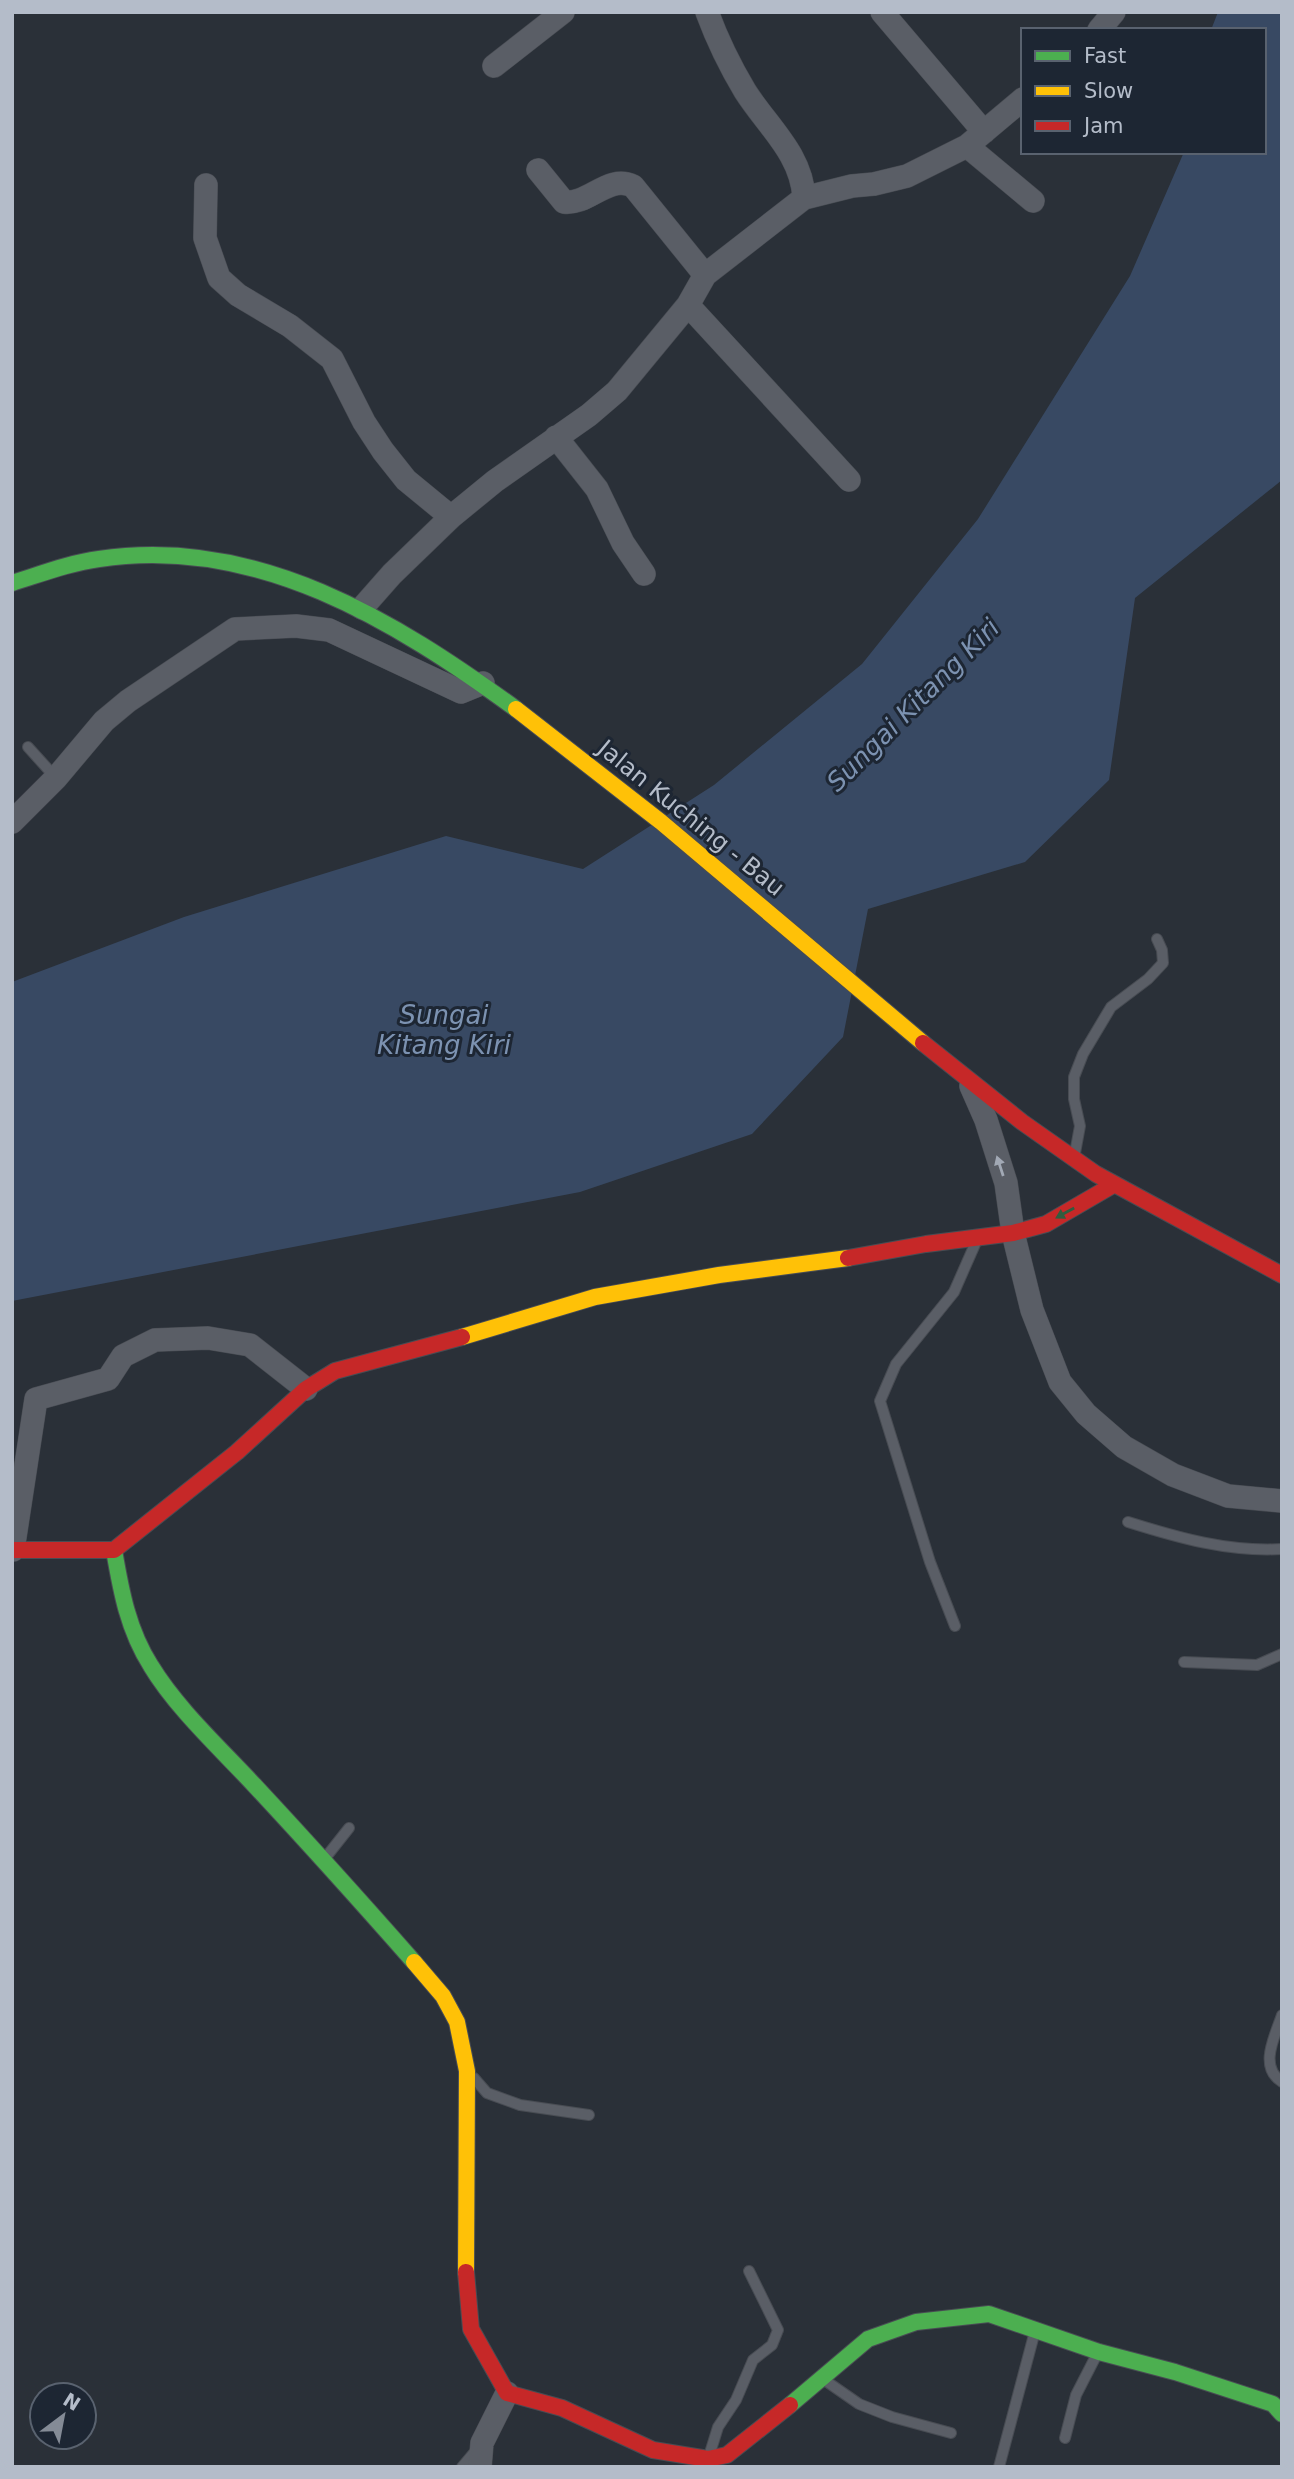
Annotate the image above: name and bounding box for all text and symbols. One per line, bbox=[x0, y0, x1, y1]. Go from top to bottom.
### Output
legend bbox=[1021, 28, 1266, 154]
text: Fast bbox=[1084, 44, 1126, 68]
text: Slow bbox=[1084, 79, 1133, 103]
text: Jam bbox=[1082, 114, 1124, 138]
water label: Sungai Kitang Kiri bbox=[821, 612, 1006, 797]
street label: Jalan Kuching - Bau bbox=[591, 733, 790, 902]
water label: Sungai Kitang Kiri bbox=[377, 1000, 512, 1060]
one-way arrow bbox=[995, 1156, 1005, 1177]
one-way arrow bbox=[1055, 1208, 1075, 1219]
north arrow bbox=[28, 2381, 98, 2451]
text: N bbox=[59, 2388, 85, 2415]

